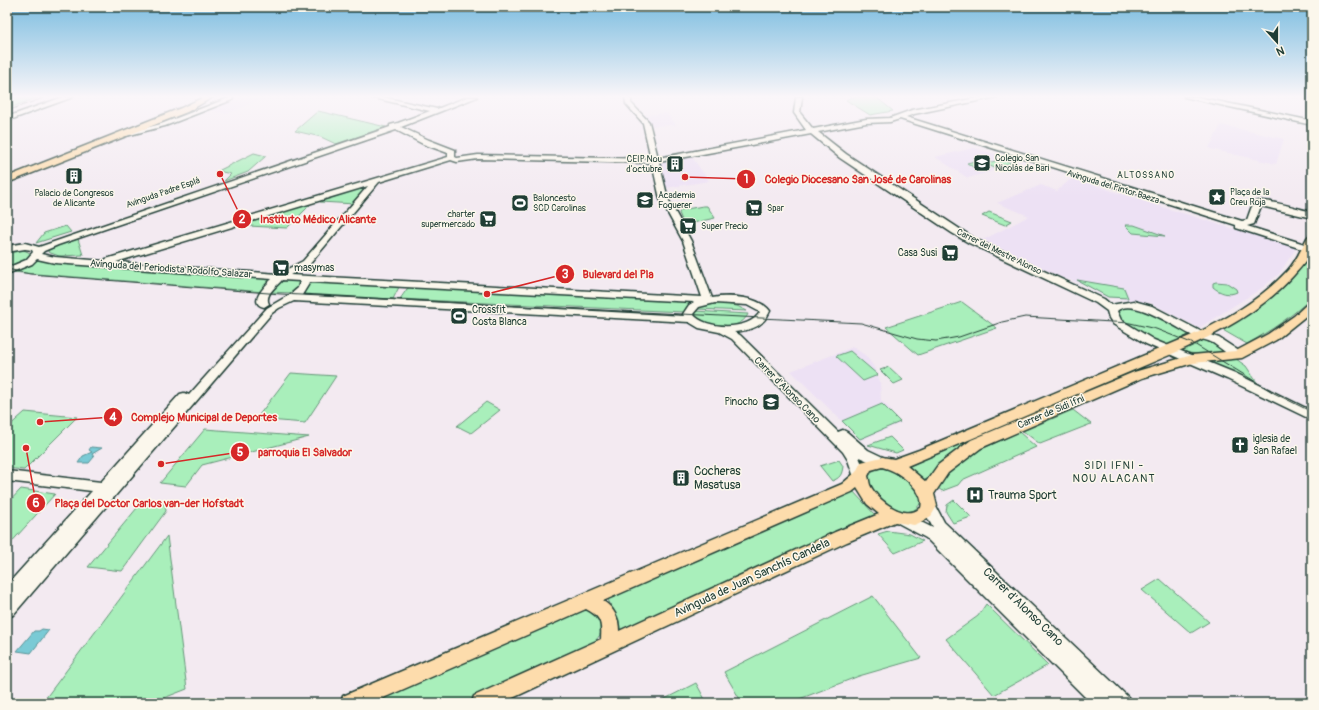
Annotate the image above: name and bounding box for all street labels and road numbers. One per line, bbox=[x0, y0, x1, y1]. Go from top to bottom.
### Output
street label: Avinguda del Pintor Baeza bbox=[1065, 168, 1161, 206]
street label: Avinguda Padre Esplá bbox=[125, 175, 201, 211]
street label: Carrer del Mestre Alonso bbox=[955, 227, 1043, 277]
street label: Avinguda del Periodista Rodolfo Salazar bbox=[89, 257, 253, 281]
street label: Carrer d'Alonso Cano bbox=[751, 354, 823, 426]
street label: Carrer de Sidi Ifni bbox=[1016, 392, 1086, 431]
street label: Avinguda de Juan Sanchís Candela bbox=[672, 535, 833, 621]
street label: Carrer d'Alonso Cano bbox=[980, 565, 1067, 650]

